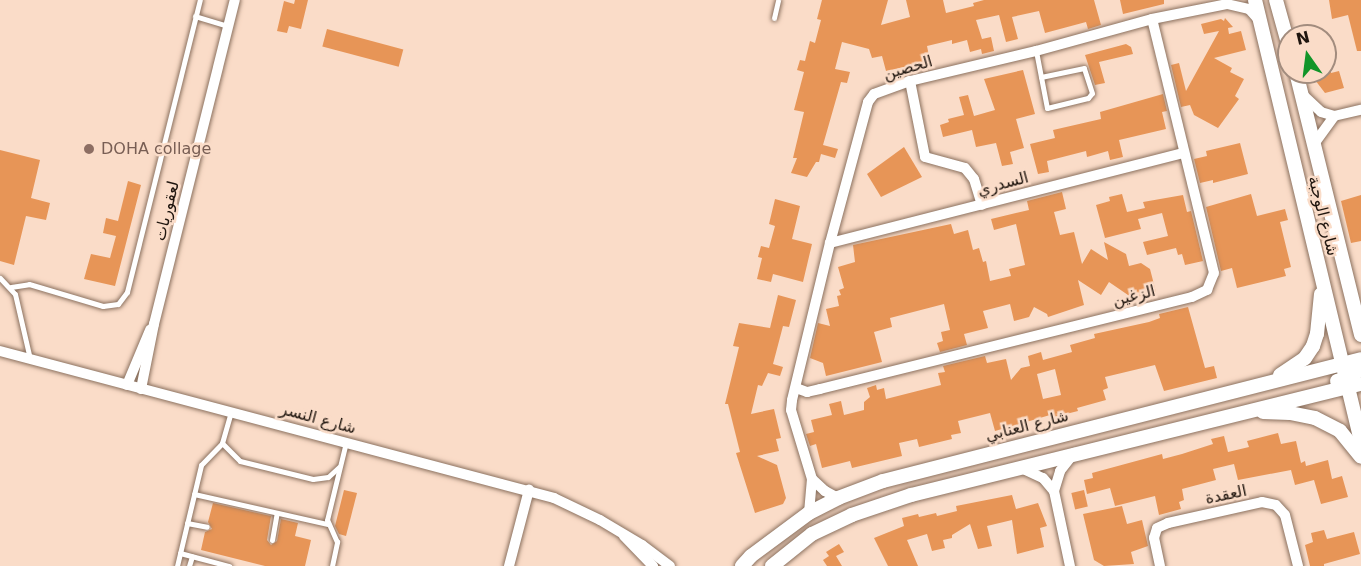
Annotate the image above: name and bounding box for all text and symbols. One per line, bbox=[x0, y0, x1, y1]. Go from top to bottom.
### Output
north arrow bbox=[1277, 24, 1337, 84]
text: N bbox=[1294, 27, 1312, 49]
street label: الحصين bbox=[881, 52, 935, 84]
place label: DOHA collage bbox=[101, 139, 211, 159]
marker: DOHA collage bbox=[82, 142, 96, 156]
street label: السدري bbox=[975, 168, 1031, 200]
street label: شارع الوجبة bbox=[1304, 174, 1342, 258]
street label: لعقوريات bbox=[150, 179, 184, 243]
street label: الزغين bbox=[1111, 281, 1157, 311]
street label: شارع النسر bbox=[278, 400, 358, 438]
street label: شارع العنابي bbox=[983, 406, 1071, 446]
street label: العقدة bbox=[1204, 481, 1248, 509]

